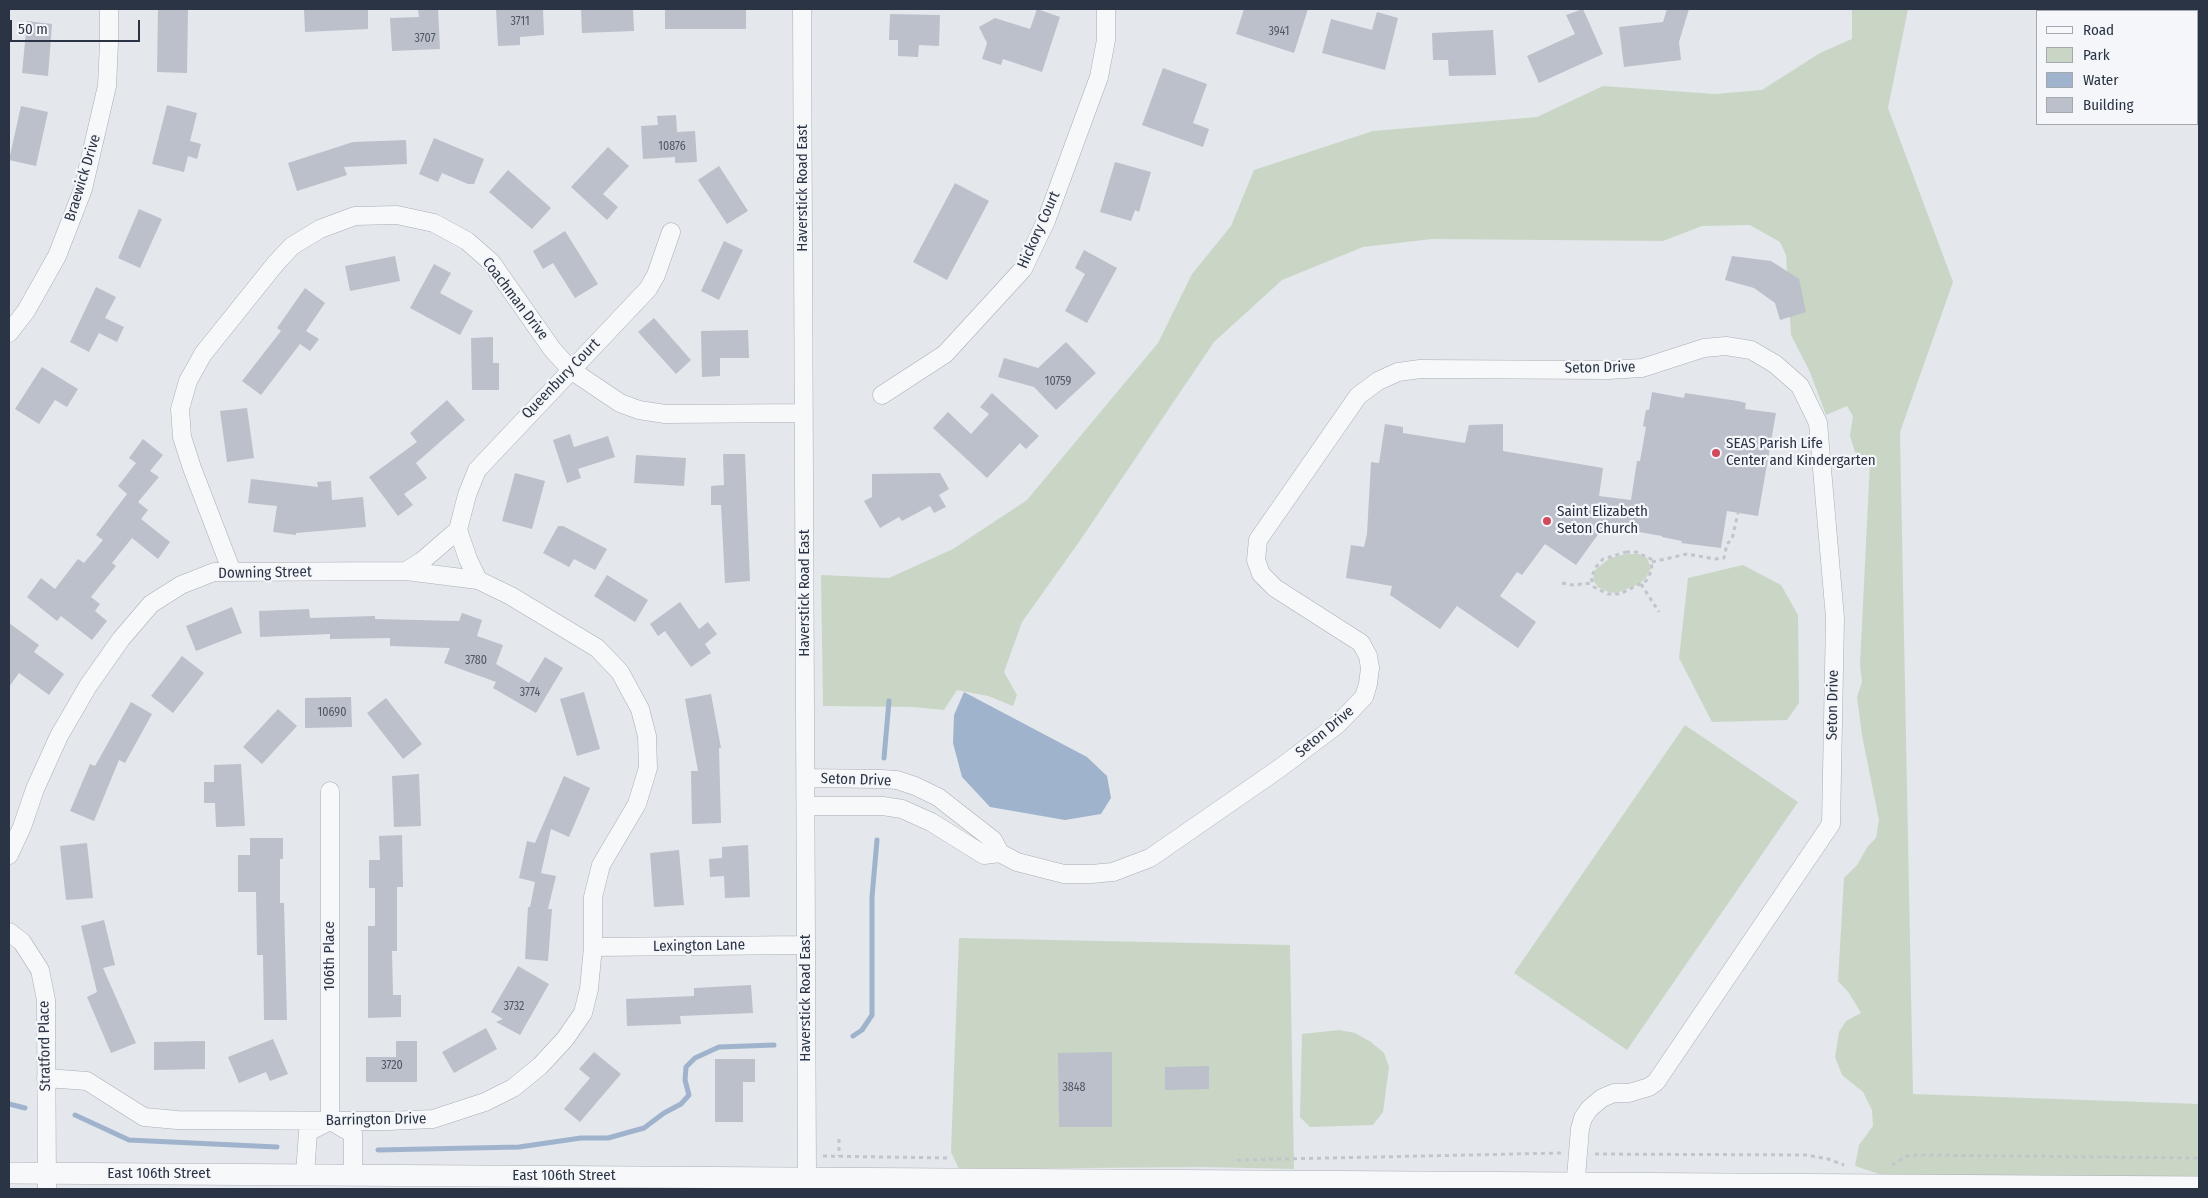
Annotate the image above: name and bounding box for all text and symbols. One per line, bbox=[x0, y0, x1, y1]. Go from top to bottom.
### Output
scale bar bbox=[12, 10, 142, 42]
legend bbox=[2036, 10, 2198, 125]
house number: 3711 bbox=[510, 15, 530, 29]
text: 50 m bbox=[18, 20, 48, 38]
text: Road bbox=[2083, 21, 2114, 39]
house number: 3941 bbox=[1269, 25, 1289, 39]
house number: 3707 bbox=[415, 32, 435, 46]
text: Park bbox=[2083, 46, 2110, 64]
text: Water bbox=[2083, 71, 2118, 89]
text: Building bbox=[2083, 96, 2134, 114]
street label: Haverstick Road East bbox=[794, 124, 812, 252]
street label: Braewick Drive bbox=[61, 132, 105, 224]
house number: 10876 bbox=[658, 140, 686, 154]
street label: Hickory Court bbox=[1014, 189, 1064, 271]
street label: Coachman Drive bbox=[478, 254, 552, 344]
street label: Queenbury Court bbox=[518, 335, 604, 423]
street label: Seton Drive bbox=[1565, 358, 1635, 378]
house number: 10759 bbox=[1045, 375, 1071, 389]
place label: SEAS Parish Life Center and Kindergarten bbox=[1726, 435, 1876, 470]
marker: SEAS Parish Life Center and Kindergarten bbox=[1710, 447, 1722, 459]
place label: Saint Elizabeth Seton Church bbox=[1557, 503, 1648, 538]
marker: Saint Elizabeth Seton Church bbox=[1541, 515, 1553, 527]
street label: Haverstick Road East bbox=[796, 529, 814, 657]
street label: Downing Street bbox=[218, 563, 312, 583]
house number: 3780 bbox=[465, 654, 487, 668]
street label: Seton Drive bbox=[1823, 670, 1843, 740]
house number: 3774 bbox=[520, 686, 540, 700]
street label: Seton Drive bbox=[1292, 702, 1358, 762]
house number: 10690 bbox=[318, 706, 346, 720]
street label: Seton Drive bbox=[820, 770, 892, 790]
street label: 106th Place bbox=[321, 921, 339, 991]
street label: Haverstick Road East bbox=[797, 934, 815, 1062]
street label: Lexington Lane bbox=[653, 936, 745, 956]
house number: 3732 bbox=[504, 1000, 524, 1014]
street label: Stratford Place bbox=[35, 1001, 55, 1091]
house number: 3720 bbox=[381, 1059, 403, 1073]
house number: 3848 bbox=[1062, 1081, 1086, 1095]
street label: Barrington Drive bbox=[326, 1110, 426, 1130]
street label: East 106th Street bbox=[107, 1165, 211, 1183]
street label: East 106th Street bbox=[512, 1167, 616, 1185]

